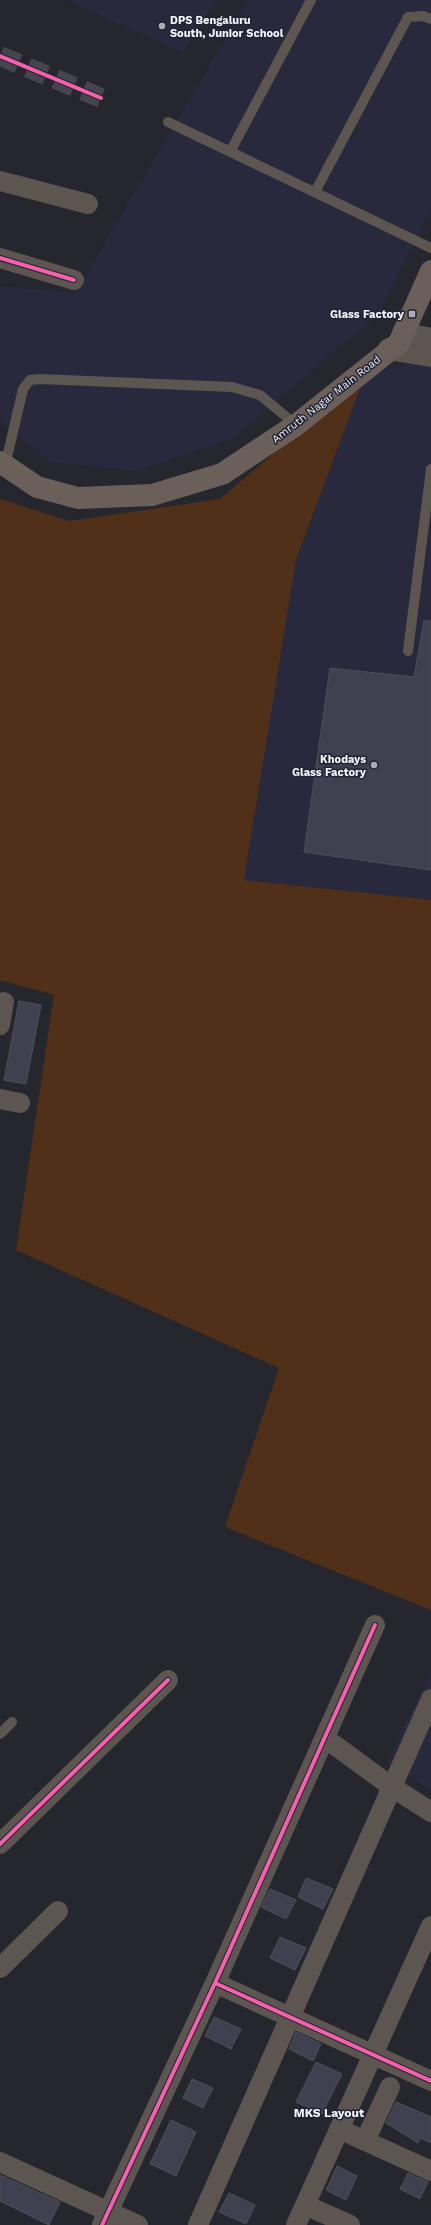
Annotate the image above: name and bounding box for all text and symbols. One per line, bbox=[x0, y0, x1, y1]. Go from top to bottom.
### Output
place label: DPS Bengaluru South, Junior School bbox=[170, 14, 284, 40]
marker: DPS Bengaluru South, Junior School bbox=[157, 21, 167, 31]
place label: Glass Factory bbox=[330, 308, 405, 321]
marker: Glass Factory bbox=[407, 309, 417, 319]
street label: Amruth Nagar Main Road bbox=[269, 353, 383, 446]
place label: Khodays Glass Factory bbox=[292, 753, 367, 779]
marker: Khodays Glass Factory bbox=[369, 760, 379, 770]
district label: MKS Layout bbox=[294, 2106, 365, 2120]

